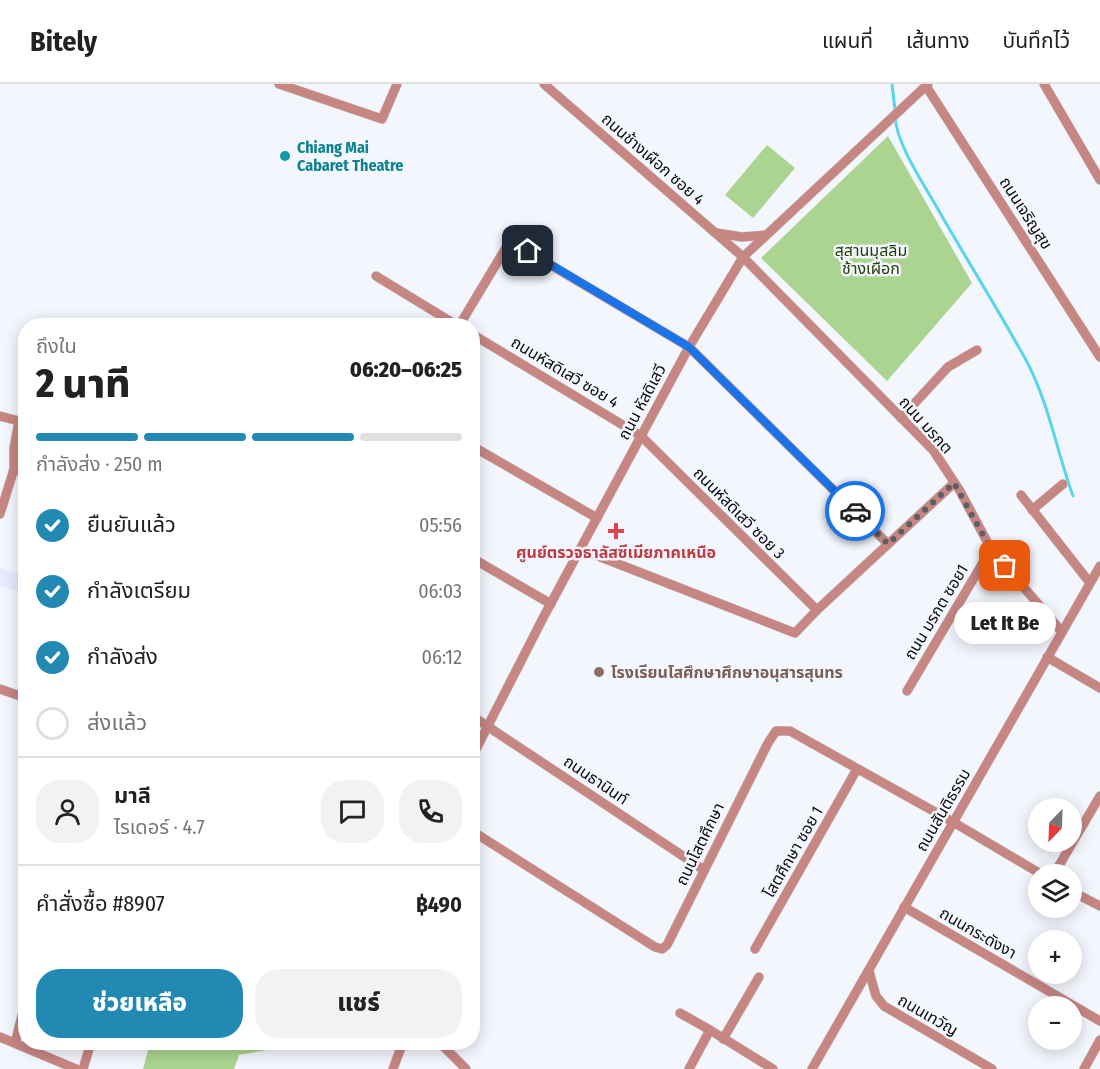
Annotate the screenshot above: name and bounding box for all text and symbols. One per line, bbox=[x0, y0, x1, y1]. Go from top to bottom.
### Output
text: Bitely bbox=[30, 25, 97, 58]
text: แผนที่ bbox=[822, 28, 873, 54]
text: เส้นทาง bbox=[906, 28, 970, 54]
text: บันทึกไว้ bbox=[1003, 28, 1070, 54]
street label: ถนนช้างเผือก ซอย 4 bbox=[598, 109, 708, 209]
place label: Chiang Mai Cabaret Theatre bbox=[297, 138, 403, 175]
marker: Chiang Mai Cabaret Theatre bbox=[278, 149, 292, 163]
street label: ถนนเจริญสุข bbox=[996, 173, 1056, 253]
pin bbox=[502, 225, 553, 276]
icon: home bbox=[511, 234, 544, 267]
park label: สุสานมุสลิม ช้างเผือก bbox=[835, 241, 907, 278]
street label: ถนนหัสดิเสวี ซอย 4 bbox=[508, 332, 622, 412]
text: ถึงใน bbox=[36, 334, 77, 358]
text: 06:20–06:25 bbox=[350, 356, 462, 383]
text: 2 นาที bbox=[36, 361, 131, 407]
street label: ถนน หัสดิเสวี bbox=[614, 361, 670, 443]
street label: ถนน มรกต bbox=[895, 392, 957, 458]
text: กำลังส่ง · 250 m bbox=[36, 452, 163, 476]
street label: ถนนหัสดิเสวี ซอย 3 bbox=[689, 463, 789, 563]
courier bbox=[825, 481, 885, 541]
icon: car bbox=[839, 495, 872, 528]
icon: check bbox=[36, 509, 69, 542]
text: ยืนยันแล้ว bbox=[87, 511, 176, 538]
text: 05:56 bbox=[419, 513, 462, 537]
marker: ศูนย์ตรวจธาลัสซีเมียภาคเหนือ bbox=[607, 522, 625, 540]
pin bbox=[979, 540, 1030, 591]
place label: ศูนย์ตรวจธาลัสซีเมียภาคเหนือ bbox=[516, 543, 716, 563]
icon: bag bbox=[988, 549, 1021, 582]
street label: ถนน มรกต ซอย1 bbox=[900, 561, 972, 663]
icon: check bbox=[36, 575, 69, 608]
text: กำลังเตรียม bbox=[87, 577, 191, 604]
text: 06:03 bbox=[418, 579, 462, 603]
callout: Let It Be bbox=[954, 602, 1056, 644]
text: Let It Be bbox=[971, 611, 1039, 635]
icon: check bbox=[36, 641, 69, 674]
text: กำลังส่ง bbox=[87, 643, 158, 670]
text: 06:12 bbox=[422, 645, 462, 669]
place label: โรงเรียนโสศึกษาศึกษาอนุสารสุนทร bbox=[611, 663, 843, 682]
marker: โรงเรียนโสศึกษาศึกษาอนุสารสุนทร bbox=[592, 665, 606, 679]
text: ส่งแล้ว bbox=[87, 709, 147, 736]
street label: ถนนธานินท์ bbox=[560, 751, 632, 809]
street label: ถนนสันติธรรม bbox=[912, 765, 974, 855]
button: person bbox=[36, 780, 99, 843]
button: chat bbox=[321, 780, 384, 843]
button: phone bbox=[399, 780, 462, 843]
text: มาลี bbox=[114, 782, 151, 809]
north arrow bbox=[1028, 798, 1082, 852]
map controls bbox=[1028, 798, 1082, 1050]
street label: ถนนโสตศึกษา bbox=[672, 800, 728, 888]
street label: โสตศึกษา ซอย 1 bbox=[759, 803, 827, 901]
text: ไรเดอร์ · 4.7 bbox=[114, 815, 205, 839]
button: layers bbox=[1028, 864, 1082, 918]
text: คำสั่งซื้อ #8907 bbox=[36, 890, 165, 917]
text: ฿490 bbox=[416, 891, 462, 918]
street label: ถนนกระดังงา bbox=[936, 903, 1020, 963]
button: + bbox=[1028, 930, 1082, 984]
button: ช่วยเหลือ bbox=[36, 969, 243, 1038]
button: แชร์ bbox=[255, 969, 462, 1038]
street label: ถนนเทวัญ bbox=[895, 990, 961, 1040]
button: − bbox=[1028, 996, 1082, 1050]

